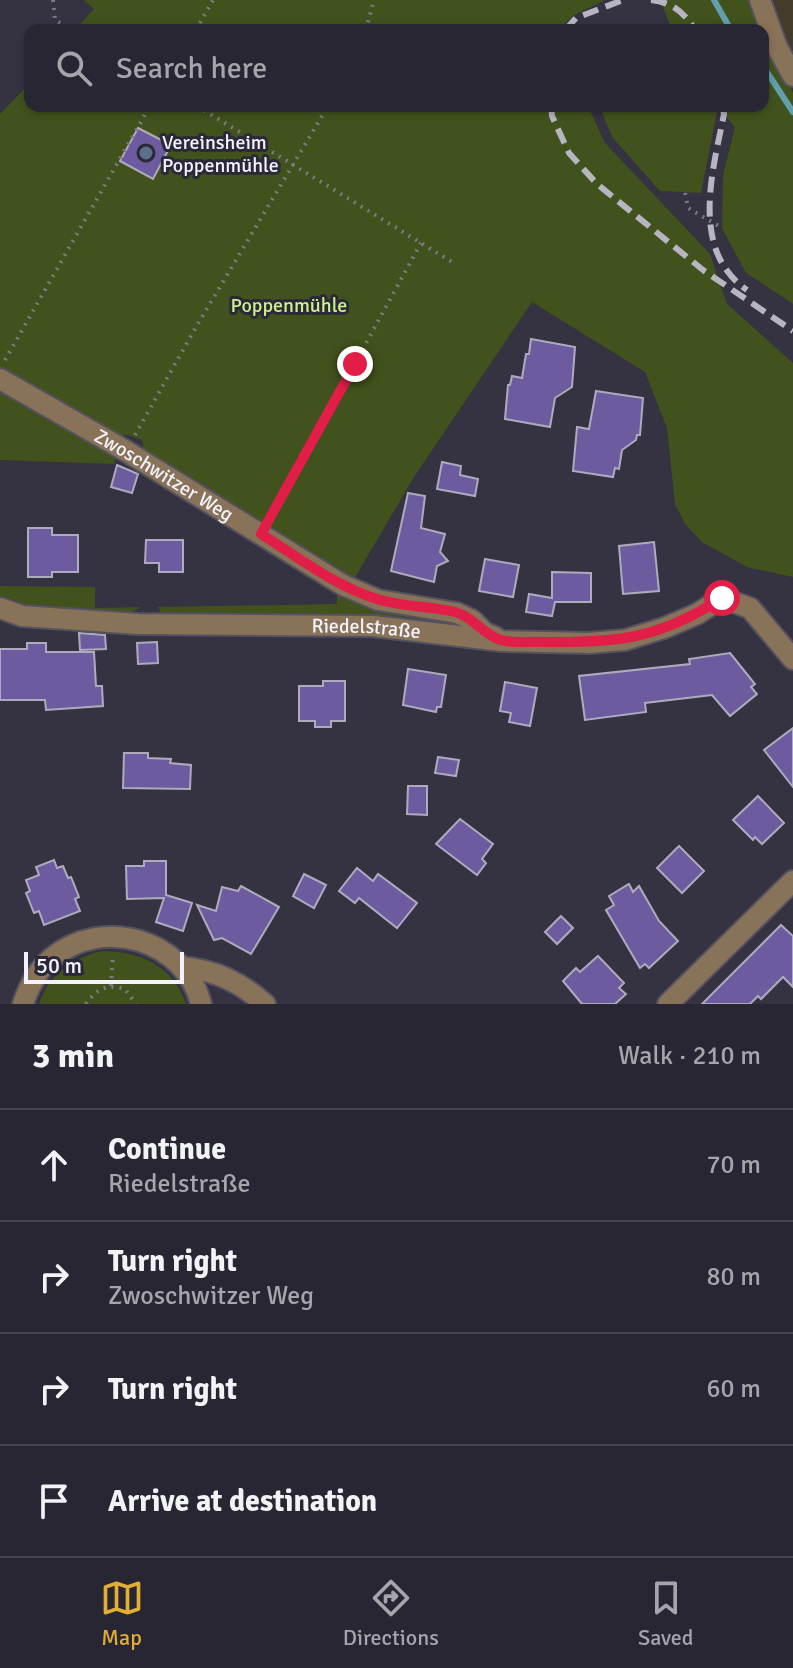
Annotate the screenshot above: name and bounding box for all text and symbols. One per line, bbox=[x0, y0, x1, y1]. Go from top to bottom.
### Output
search box bbox=[24, 24, 769, 112]
icon: search bbox=[52, 46, 96, 90]
text: Search here bbox=[116, 50, 267, 87]
place label: Vereinsheim Poppenmühle bbox=[162, 130, 279, 178]
marker: Vereinsheim Poppenmühle bbox=[137, 144, 155, 162]
park label: Poppenmühle bbox=[231, 293, 347, 318]
route end bbox=[337, 346, 373, 382]
street label: Zwoschwitzer Weg bbox=[90, 424, 238, 527]
route start bbox=[704, 580, 740, 616]
street label: Riedelstraße bbox=[311, 613, 422, 644]
scale bar bbox=[24, 948, 184, 984]
text: 50 m bbox=[36, 952, 82, 979]
text: 3 min bbox=[32, 1035, 114, 1077]
text: Walk · 210 m bbox=[618, 1040, 761, 1072]
text: Continue bbox=[108, 1131, 226, 1168]
icon: ahead bbox=[32, 1143, 76, 1187]
text: 70 m bbox=[706, 1149, 761, 1181]
text: Riedelstraße bbox=[108, 1168, 250, 1200]
text: Turn right bbox=[108, 1243, 237, 1280]
icon: right bbox=[32, 1255, 76, 1299]
text: 80 m bbox=[706, 1261, 761, 1293]
text: Zwoschwitzer Weg bbox=[108, 1280, 314, 1312]
icon: right bbox=[32, 1367, 76, 1411]
text: Turn right bbox=[108, 1371, 237, 1408]
text: 60 m bbox=[706, 1373, 761, 1405]
icon: arrive bbox=[32, 1479, 76, 1523]
text: Arrive at destination bbox=[108, 1483, 377, 1520]
tab: Map bbox=[100, 1576, 144, 1651]
tab: Directions bbox=[343, 1576, 439, 1651]
tab: Saved bbox=[638, 1576, 693, 1651]

